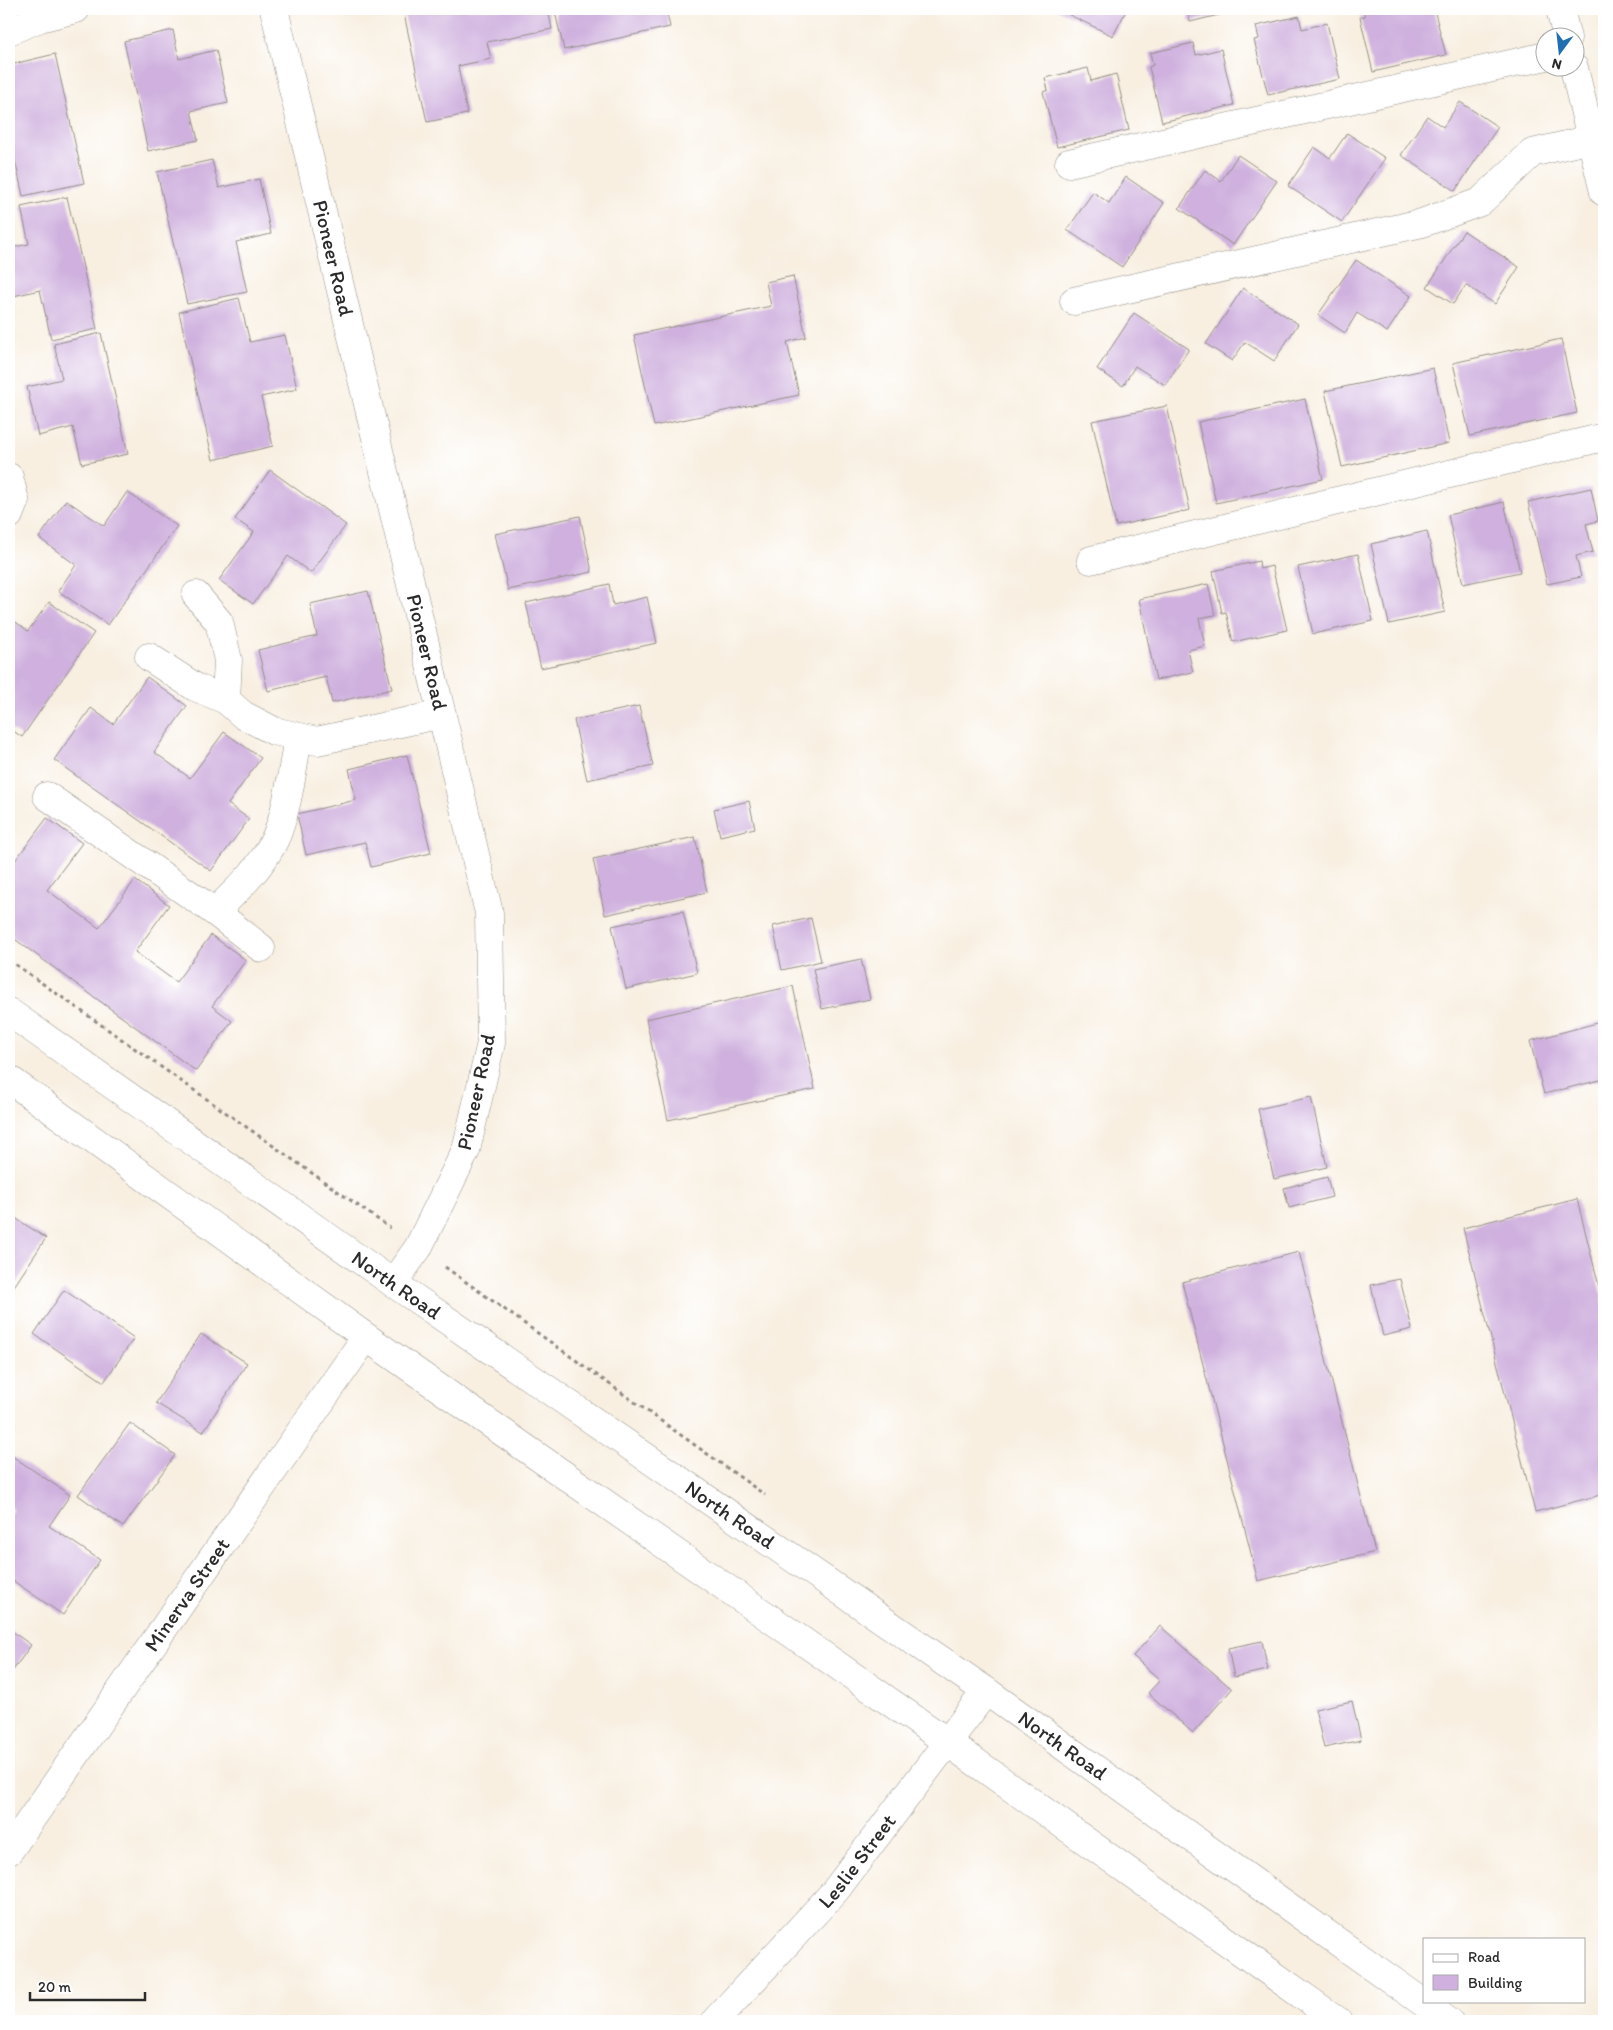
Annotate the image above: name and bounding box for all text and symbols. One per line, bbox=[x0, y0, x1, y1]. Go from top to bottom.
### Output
north arrow bbox=[1536, 28, 1586, 78]
text: N bbox=[1550, 55, 1564, 74]
street label: Pioneer Road bbox=[308, 197, 360, 319]
street label: Pioneer Road bbox=[402, 591, 453, 713]
street label: Pioneer Road bbox=[451, 1031, 500, 1152]
street label: North Road bbox=[347, 1245, 447, 1325]
street label: North Road bbox=[681, 1475, 780, 1554]
street label: Minerva Street bbox=[138, 1533, 235, 1656]
street label: North Road bbox=[1014, 1705, 1113, 1786]
street label: Leslie Street bbox=[813, 1809, 901, 1913]
legend bbox=[1423, 1938, 1586, 2002]
text: Road bbox=[1468, 1948, 1501, 1966]
scale bar bbox=[30, 1970, 145, 2002]
text: Building bbox=[1468, 1974, 1522, 1992]
text: 20 m bbox=[38, 1978, 72, 1996]

